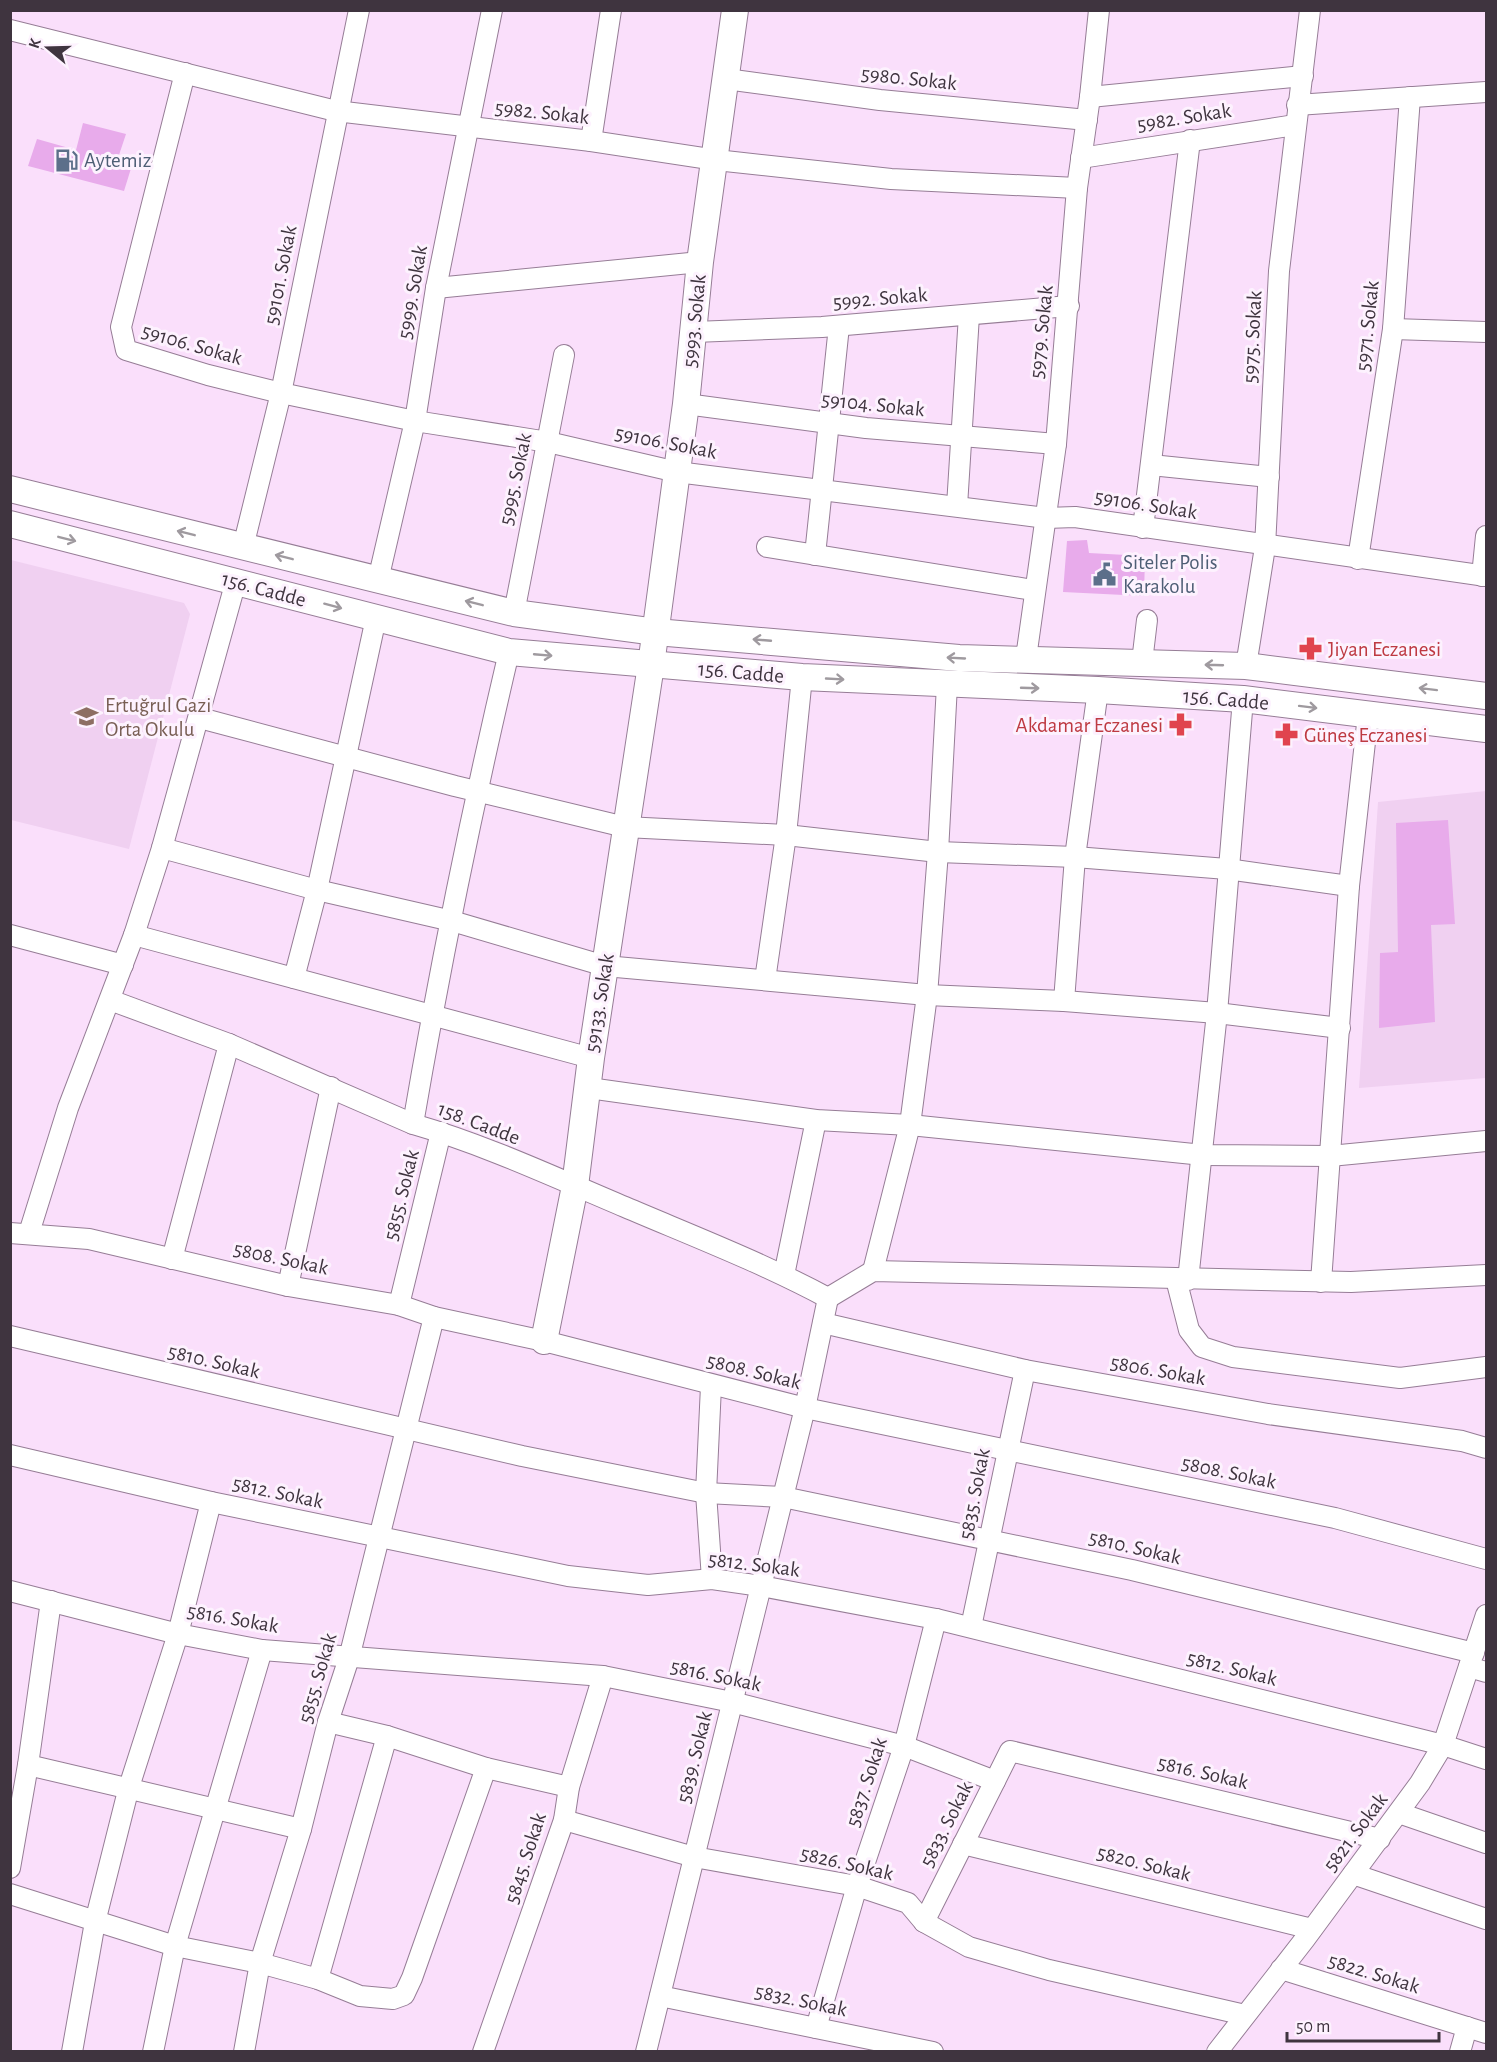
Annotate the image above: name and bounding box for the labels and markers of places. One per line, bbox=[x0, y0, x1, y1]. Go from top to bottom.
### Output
fuel station icon: Aytemiz bbox=[53, 147, 79, 173]
place label: Aytemiz bbox=[84, 150, 151, 171]
place label: Siteler Polis Karakolu bbox=[1123, 552, 1218, 597]
public building icon: Siteler Polis Karakolu bbox=[1092, 561, 1118, 587]
pharmacy icon: Jiyan Eczanesi bbox=[1297, 636, 1323, 662]
place label: Jiyan Eczanesi bbox=[1328, 639, 1441, 660]
place label: Ertuğrul Gazi Orta Okulu bbox=[105, 695, 211, 740]
school or university icon: Ertuğrul Gazi Orta Okulu bbox=[74, 704, 100, 730]
pharmacy icon: Akdamar Eczanesi bbox=[1168, 712, 1194, 738]
place label: Akdamar Eczanesi bbox=[1016, 715, 1163, 736]
pharmacy icon: Güneş Eczanesi bbox=[1273, 722, 1299, 748]
place label: Güneş Eczanesi bbox=[1304, 725, 1428, 746]

